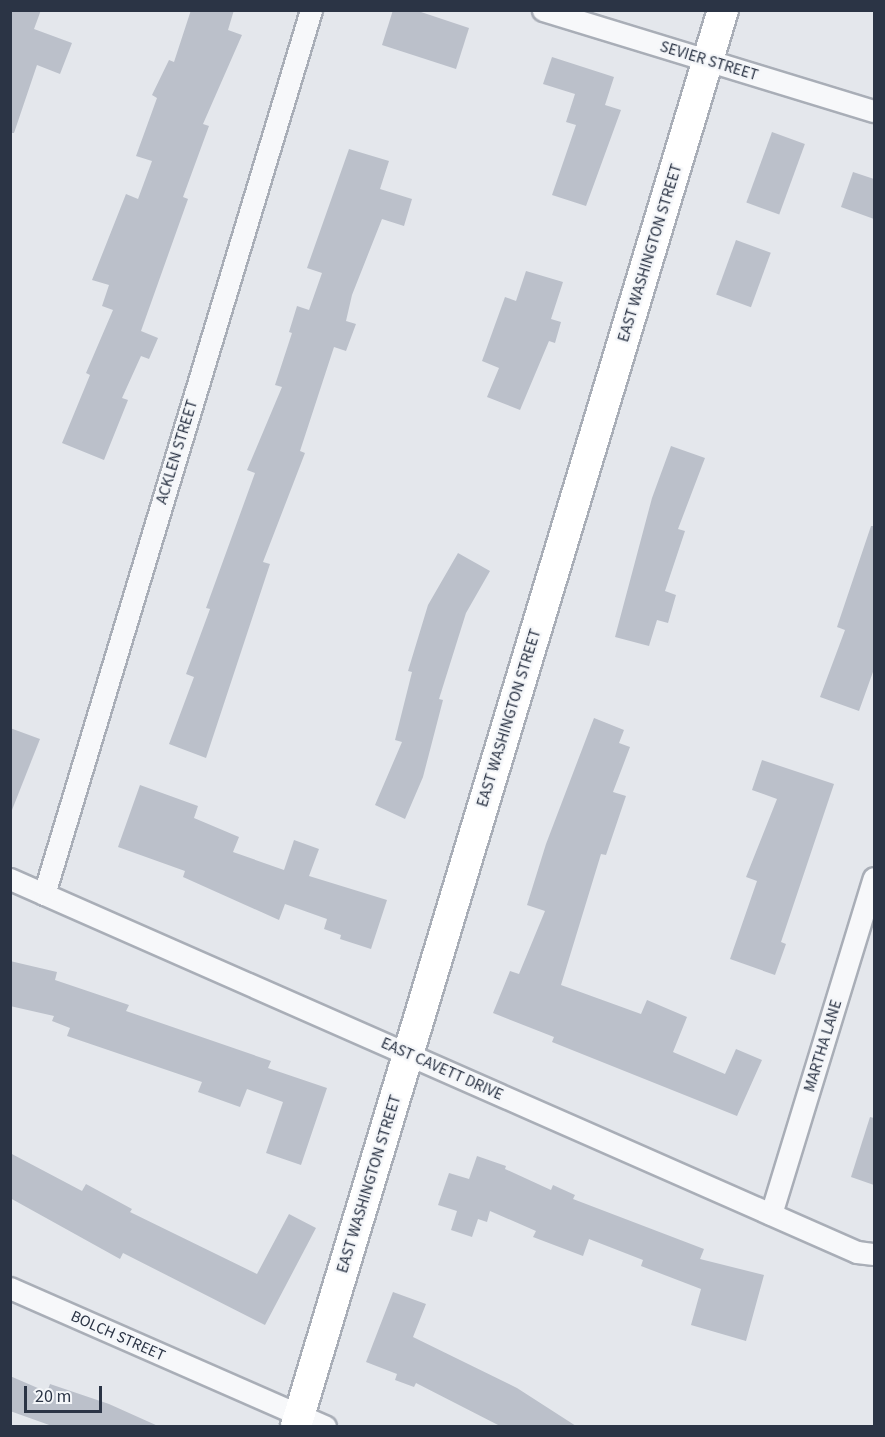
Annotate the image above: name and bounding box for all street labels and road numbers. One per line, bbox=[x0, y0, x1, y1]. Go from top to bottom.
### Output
street label: SEVIER STREET bbox=[658, 37, 760, 85]
street label: EAST WASHINGTON STREET bbox=[614, 162, 686, 344]
street label: ACKLEN STREET bbox=[152, 398, 202, 506]
street label: EAST WASHINGTON STREET bbox=[473, 627, 545, 809]
street label: MARTHA LANE bbox=[800, 998, 846, 1094]
street label: EAST CAVETT DRIVE bbox=[378, 1033, 506, 1105]
street label: EAST WASHINGTON STREET bbox=[333, 1093, 405, 1275]
street label: BOLCH STREET bbox=[68, 1307, 168, 1365]

